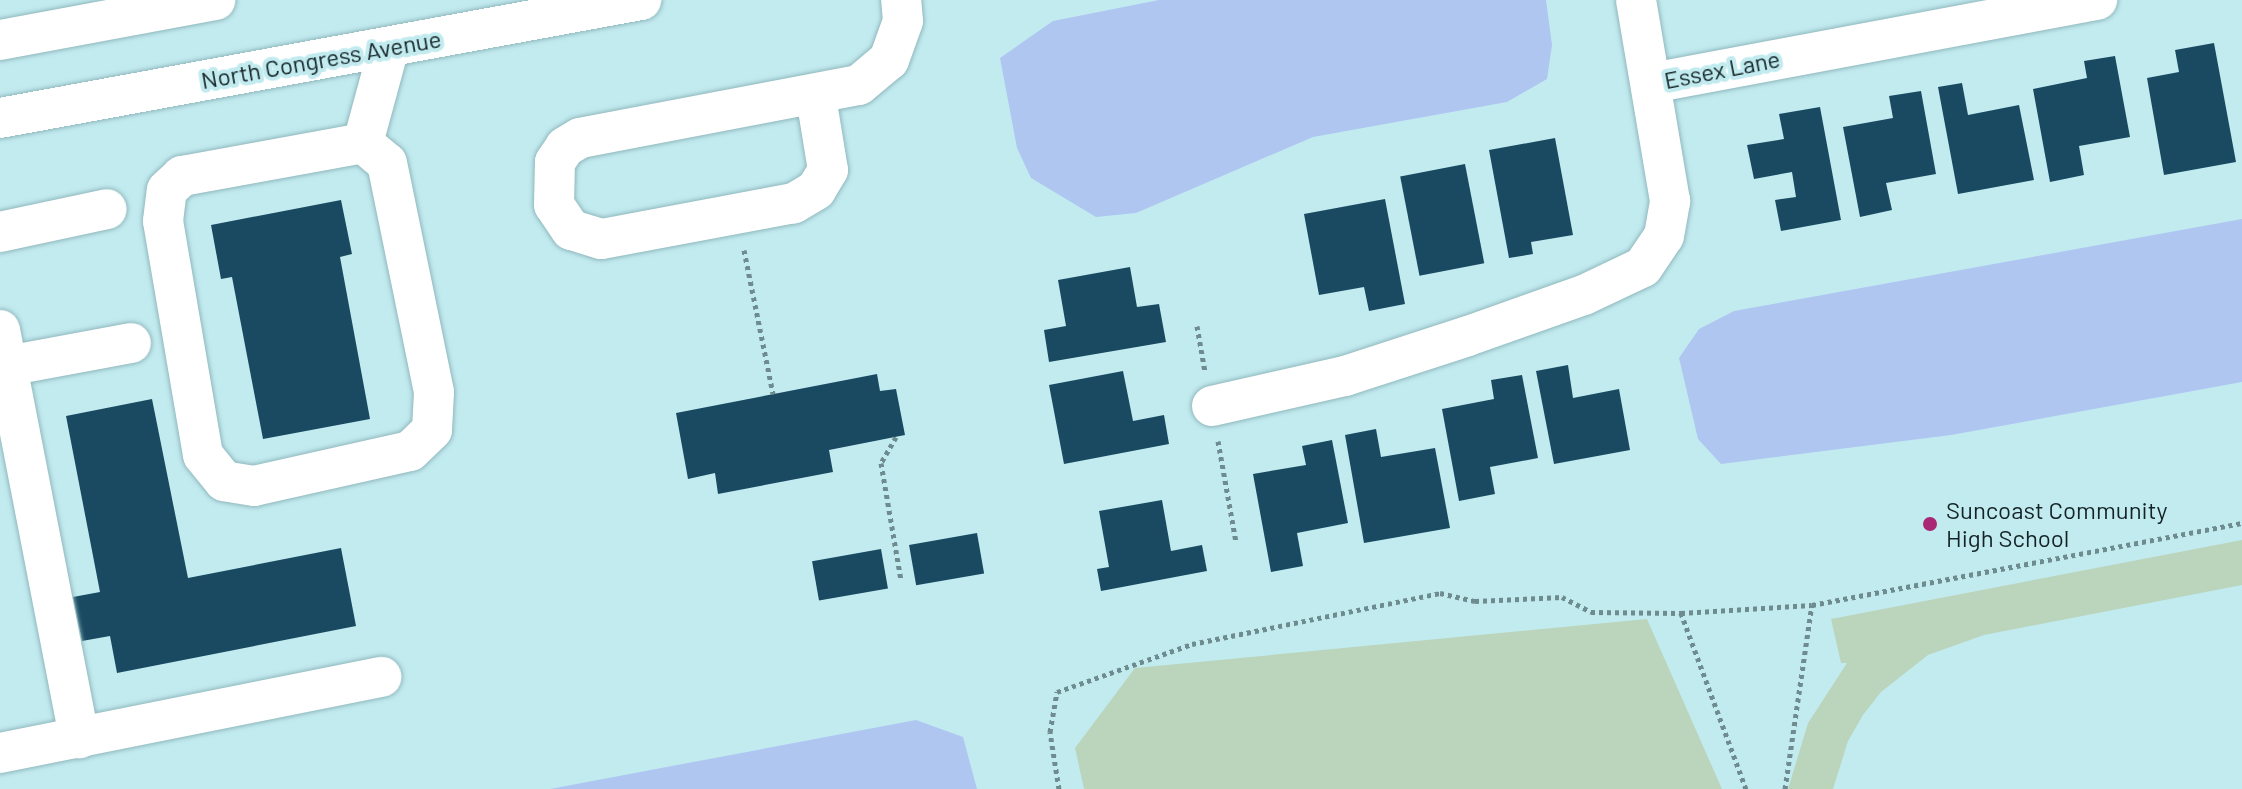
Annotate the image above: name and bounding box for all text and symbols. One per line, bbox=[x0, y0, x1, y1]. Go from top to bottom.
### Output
street label: North Congress Avenue bbox=[199, 24, 443, 94]
street label: Essex Lane bbox=[1662, 44, 1782, 94]
place label: Suncoast Community High School bbox=[1946, 496, 2167, 552]
marker: Suncoast Community High School bbox=[1921, 515, 1939, 533]

